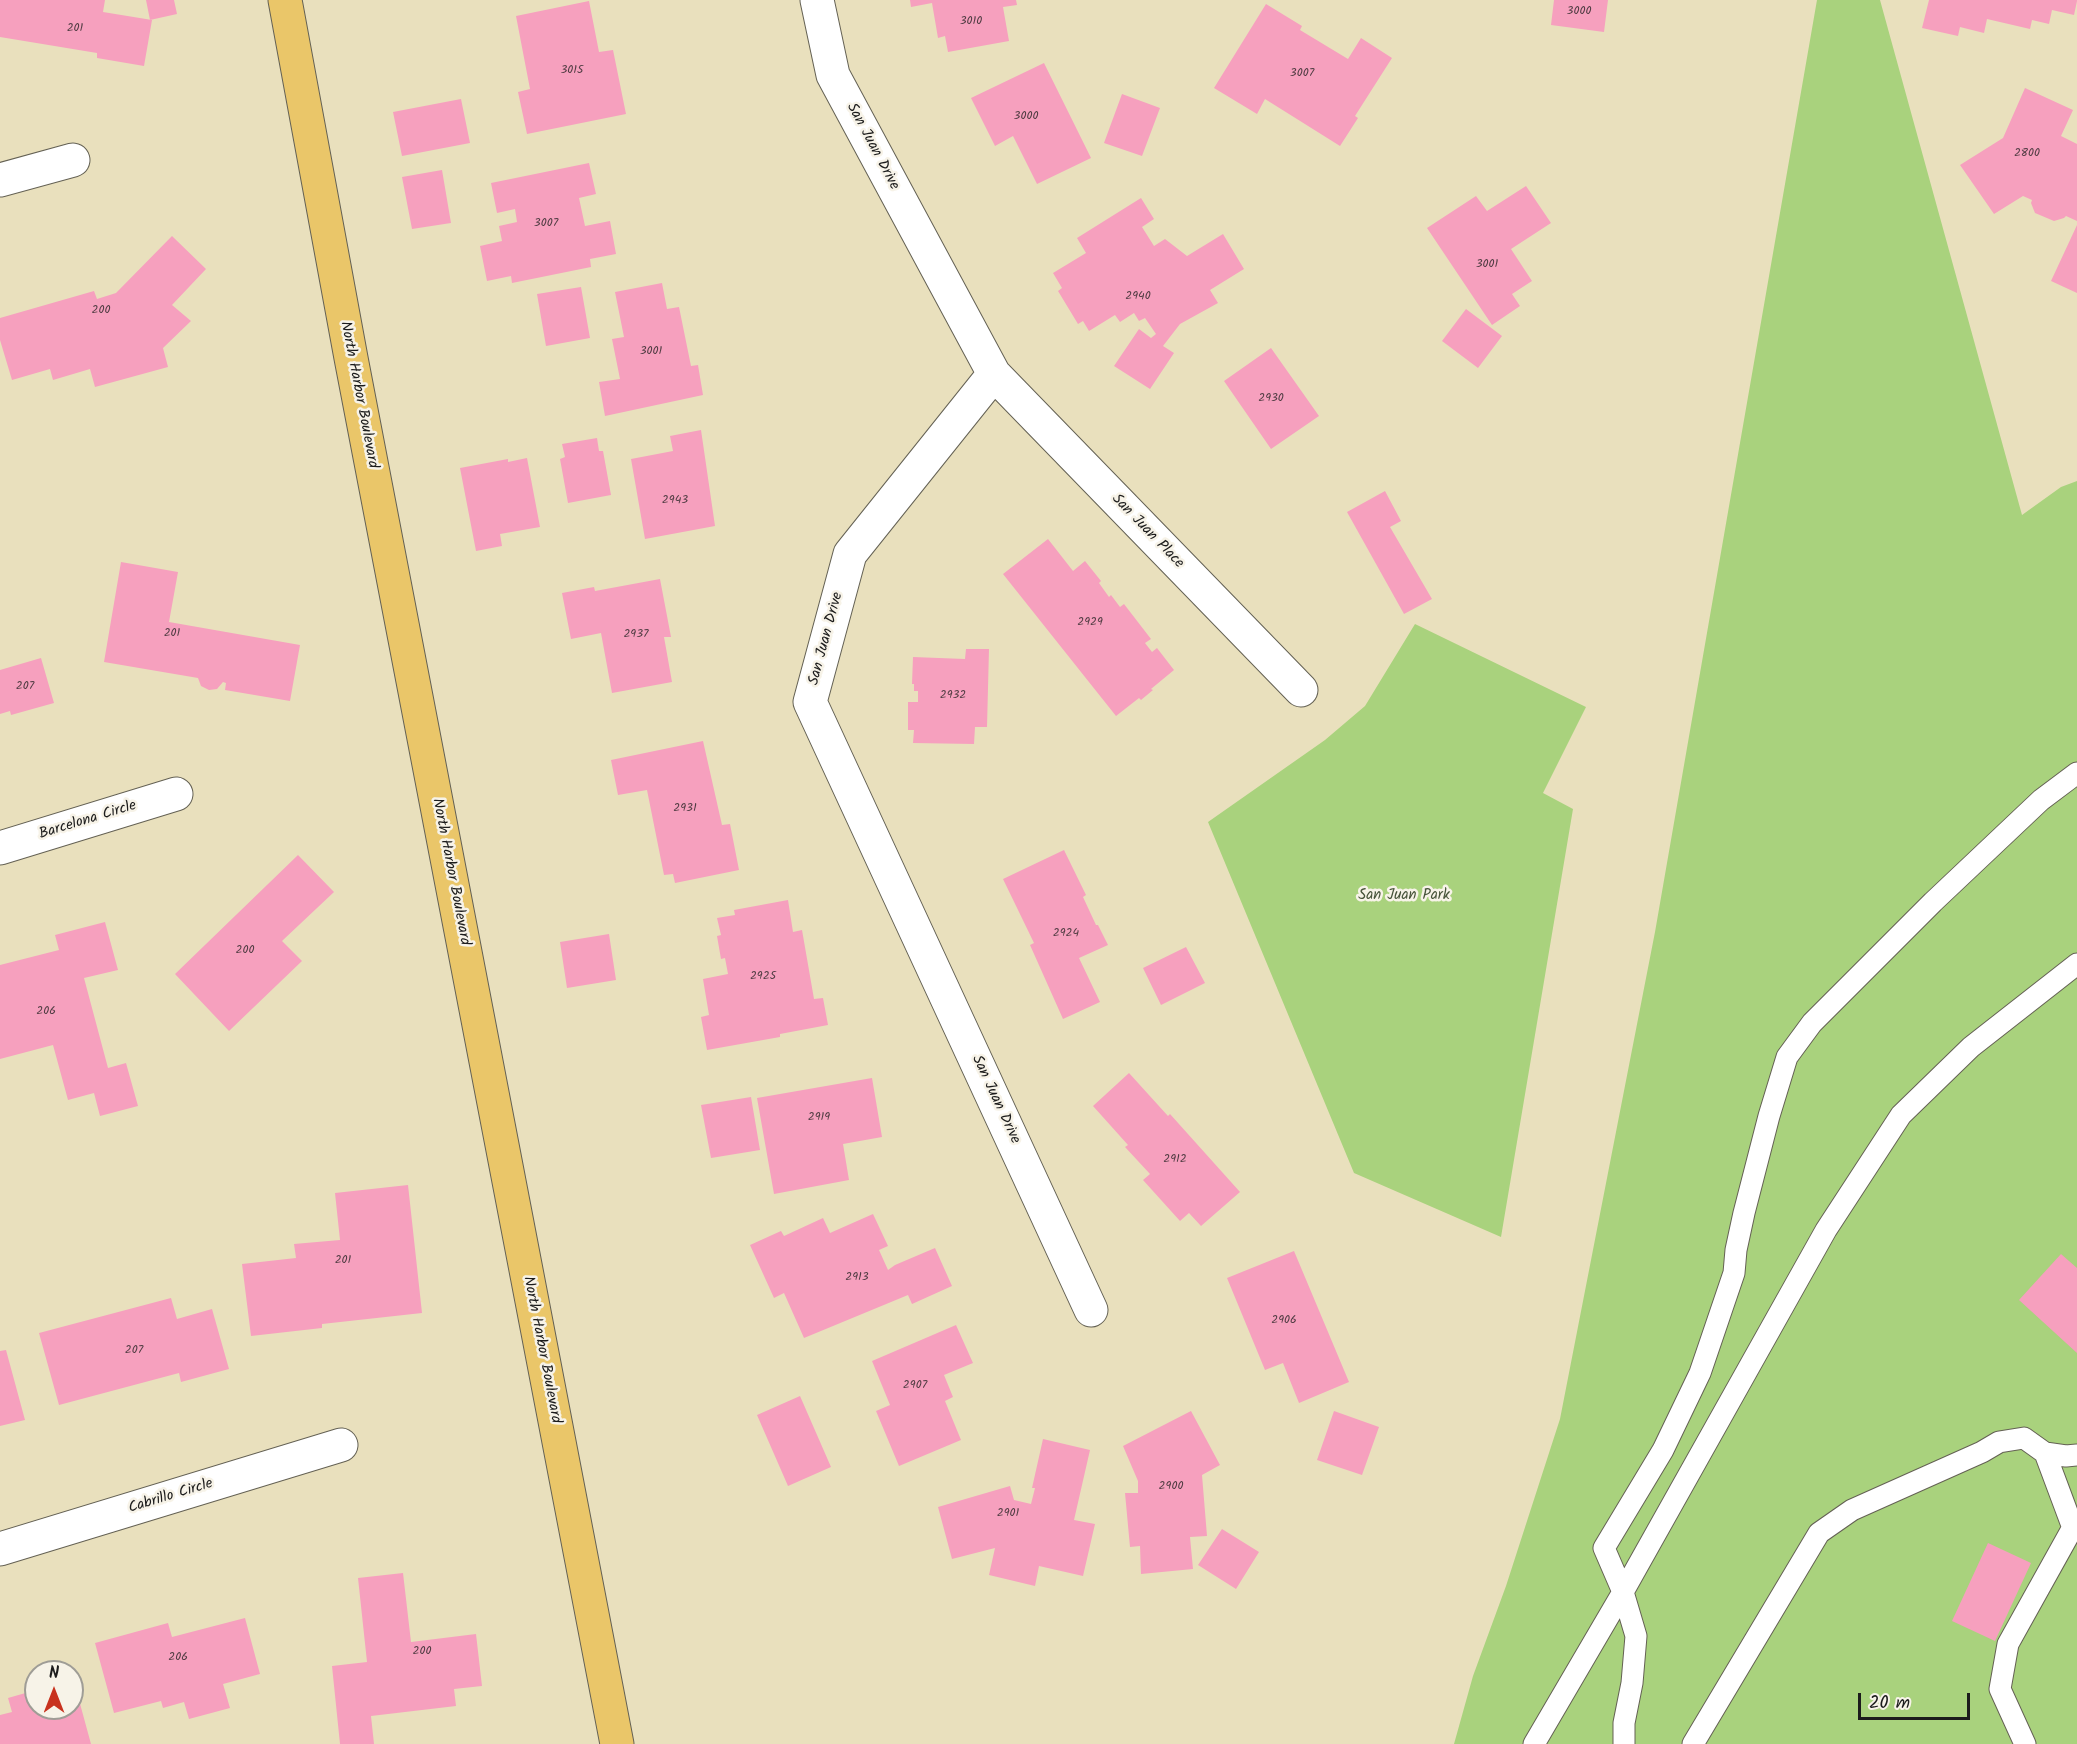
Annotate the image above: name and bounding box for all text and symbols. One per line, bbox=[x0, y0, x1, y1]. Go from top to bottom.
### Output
house number: 3000 bbox=[1567, 5, 1591, 19]
house number: 3010 bbox=[960, 15, 982, 29]
house number: 201 bbox=[67, 22, 83, 36]
house number: 3015 bbox=[560, 64, 584, 78]
house number: 3007 bbox=[1290, 67, 1314, 81]
street label: San Juan Drive bbox=[842, 101, 902, 193]
house number: 3000 bbox=[1014, 110, 1038, 124]
house number: 2800 bbox=[2014, 147, 2040, 161]
house number: 3007 bbox=[534, 217, 558, 231]
house number: 3001 bbox=[1476, 258, 1498, 272]
house number: 2940 bbox=[1125, 290, 1151, 304]
house number: 200 bbox=[92, 304, 110, 318]
street label: North Harbor Boulevard bbox=[335, 320, 381, 470]
house number: 3001 bbox=[640, 345, 662, 359]
house number: 2930 bbox=[1258, 392, 1284, 406]
street label: San Juan Place bbox=[1107, 491, 1187, 573]
house number: 2943 bbox=[662, 494, 688, 508]
street label: San Juan Drive bbox=[806, 591, 848, 687]
house number: 2929 bbox=[1077, 616, 1103, 630]
house number: 201 bbox=[164, 627, 180, 641]
house number: 2937 bbox=[623, 628, 649, 642]
house number: 207 bbox=[16, 680, 34, 694]
house number: 2932 bbox=[940, 689, 966, 703]
street label: North Harbor Boulevard bbox=[427, 797, 473, 947]
street label: Barcelona Circle bbox=[37, 798, 139, 844]
house number: 2931 bbox=[673, 802, 697, 816]
park label: San Juan Park bbox=[1358, 887, 1450, 905]
house number: 2924 bbox=[1053, 927, 1079, 941]
house number: 200 bbox=[236, 944, 254, 958]
house number: 2925 bbox=[750, 970, 776, 984]
house number: 206 bbox=[36, 1005, 56, 1019]
street label: San Juan Drive bbox=[967, 1053, 1023, 1147]
house number: 2919 bbox=[808, 1111, 830, 1125]
house number: 2912 bbox=[1163, 1153, 1187, 1167]
house number: 201 bbox=[335, 1254, 351, 1268]
house number: 2913 bbox=[845, 1271, 869, 1285]
street label: North Harbor Boulevard bbox=[518, 1275, 564, 1425]
house number: 2906 bbox=[1271, 1314, 1297, 1328]
house number: 207 bbox=[125, 1344, 143, 1358]
house number: 2907 bbox=[903, 1379, 927, 1393]
street label: Cabrillo Circle bbox=[127, 1476, 215, 1518]
house number: 2900 bbox=[1159, 1480, 1183, 1494]
house number: 2901 bbox=[997, 1507, 1019, 1521]
house number: 200 bbox=[413, 1645, 431, 1659]
house number: 206 bbox=[168, 1651, 188, 1665]
north arrow bbox=[24, 1660, 84, 1720]
text: N bbox=[49, 1661, 59, 1686]
scale bar bbox=[1861, 1681, 1974, 1719]
text: 20 m bbox=[1869, 1689, 1910, 1718]

